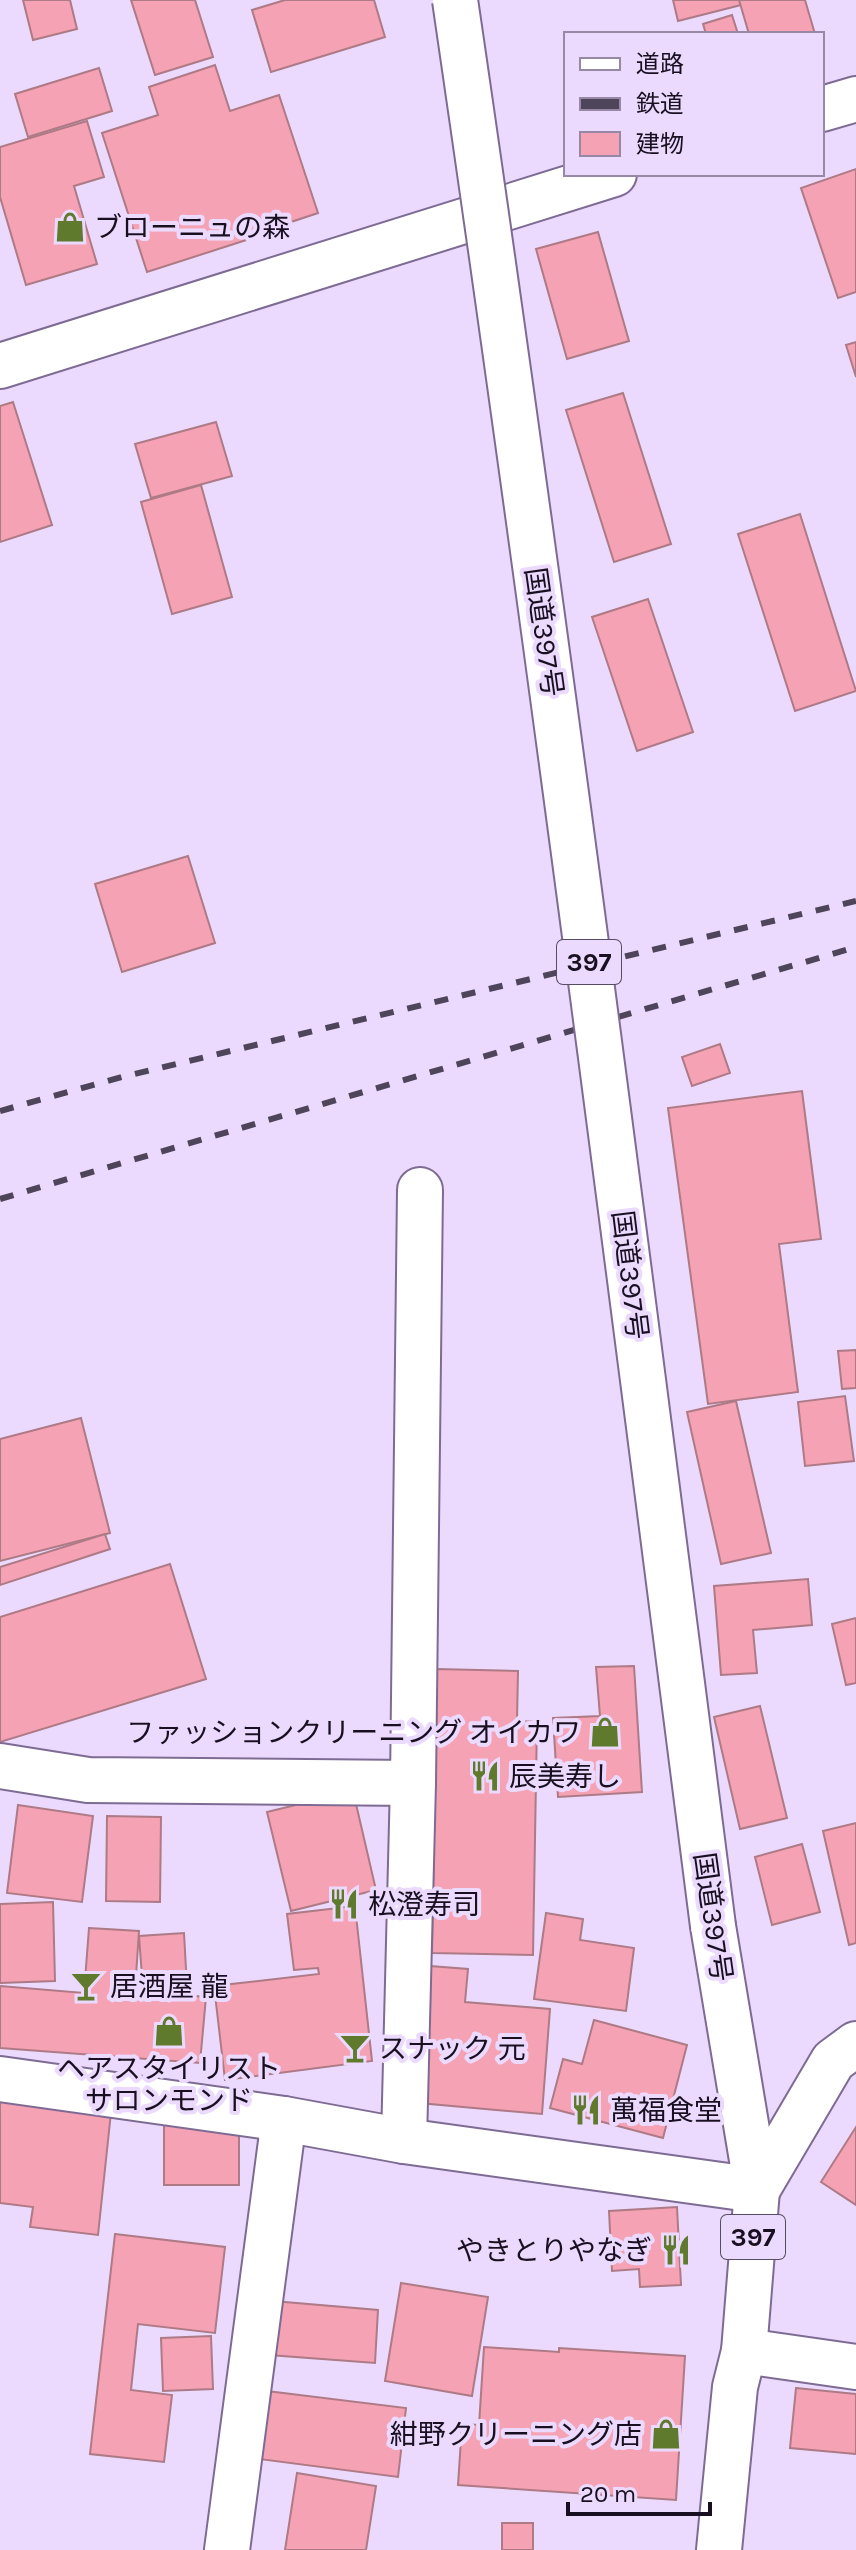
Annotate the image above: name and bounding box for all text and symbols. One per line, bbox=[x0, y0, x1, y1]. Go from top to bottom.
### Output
legend bbox=[564, 32, 824, 176]
text: 道路 bbox=[636, 50, 684, 78]
text: 鉄道 bbox=[636, 90, 684, 118]
text: 建物 bbox=[636, 130, 684, 158]
shop icon: ブローニュの森 bbox=[53, 210, 87, 244]
place label: ブローニュの森 bbox=[94, 211, 290, 244]
street label: 国道397号 bbox=[519, 565, 569, 699]
road number: 397 bbox=[557, 940, 621, 984]
street label: 国道397号 bbox=[606, 1209, 654, 1341]
shop icon: ファッションクリーニング オイカワ bbox=[588, 1715, 622, 1749]
place label: ファッションクリーニング オイカワ bbox=[126, 1716, 581, 1749]
restaurant icon: 辰美寿し bbox=[468, 1759, 502, 1793]
place label: 辰美寿し bbox=[509, 1760, 621, 1793]
street label: 国道397号 bbox=[688, 1850, 738, 1984]
restaurant icon: 松澄寿司 bbox=[327, 1887, 361, 1921]
place label: 松澄寿司 bbox=[368, 1888, 480, 1921]
bar icon: 居酒屋 龍 bbox=[69, 1969, 103, 2003]
place label: 居酒屋 龍 bbox=[110, 1970, 229, 2003]
shop icon: ヘアスタイリスト サロンモンド bbox=[152, 2014, 186, 2048]
bar icon: スナック 元 bbox=[338, 2031, 372, 2065]
place label: スナック 元 bbox=[379, 2032, 526, 2065]
place label: ヘアスタイリスト サロンモンド bbox=[57, 2052, 281, 2117]
restaurant icon: 萬福食堂 bbox=[569, 2093, 603, 2127]
place label: 萬福食堂 bbox=[610, 2094, 722, 2127]
road number: 397 bbox=[721, 2215, 785, 2259]
restaurant icon: やきとりやなぎ bbox=[659, 2233, 693, 2267]
place label: やきとりやなぎ bbox=[456, 2234, 652, 2267]
shop icon: 紺野クリーニング店 bbox=[649, 2417, 683, 2451]
place label: 紺野クリーニング店 bbox=[390, 2418, 642, 2451]
scale bar bbox=[568, 2466, 710, 2516]
text: 20 m bbox=[580, 2480, 636, 2508]

